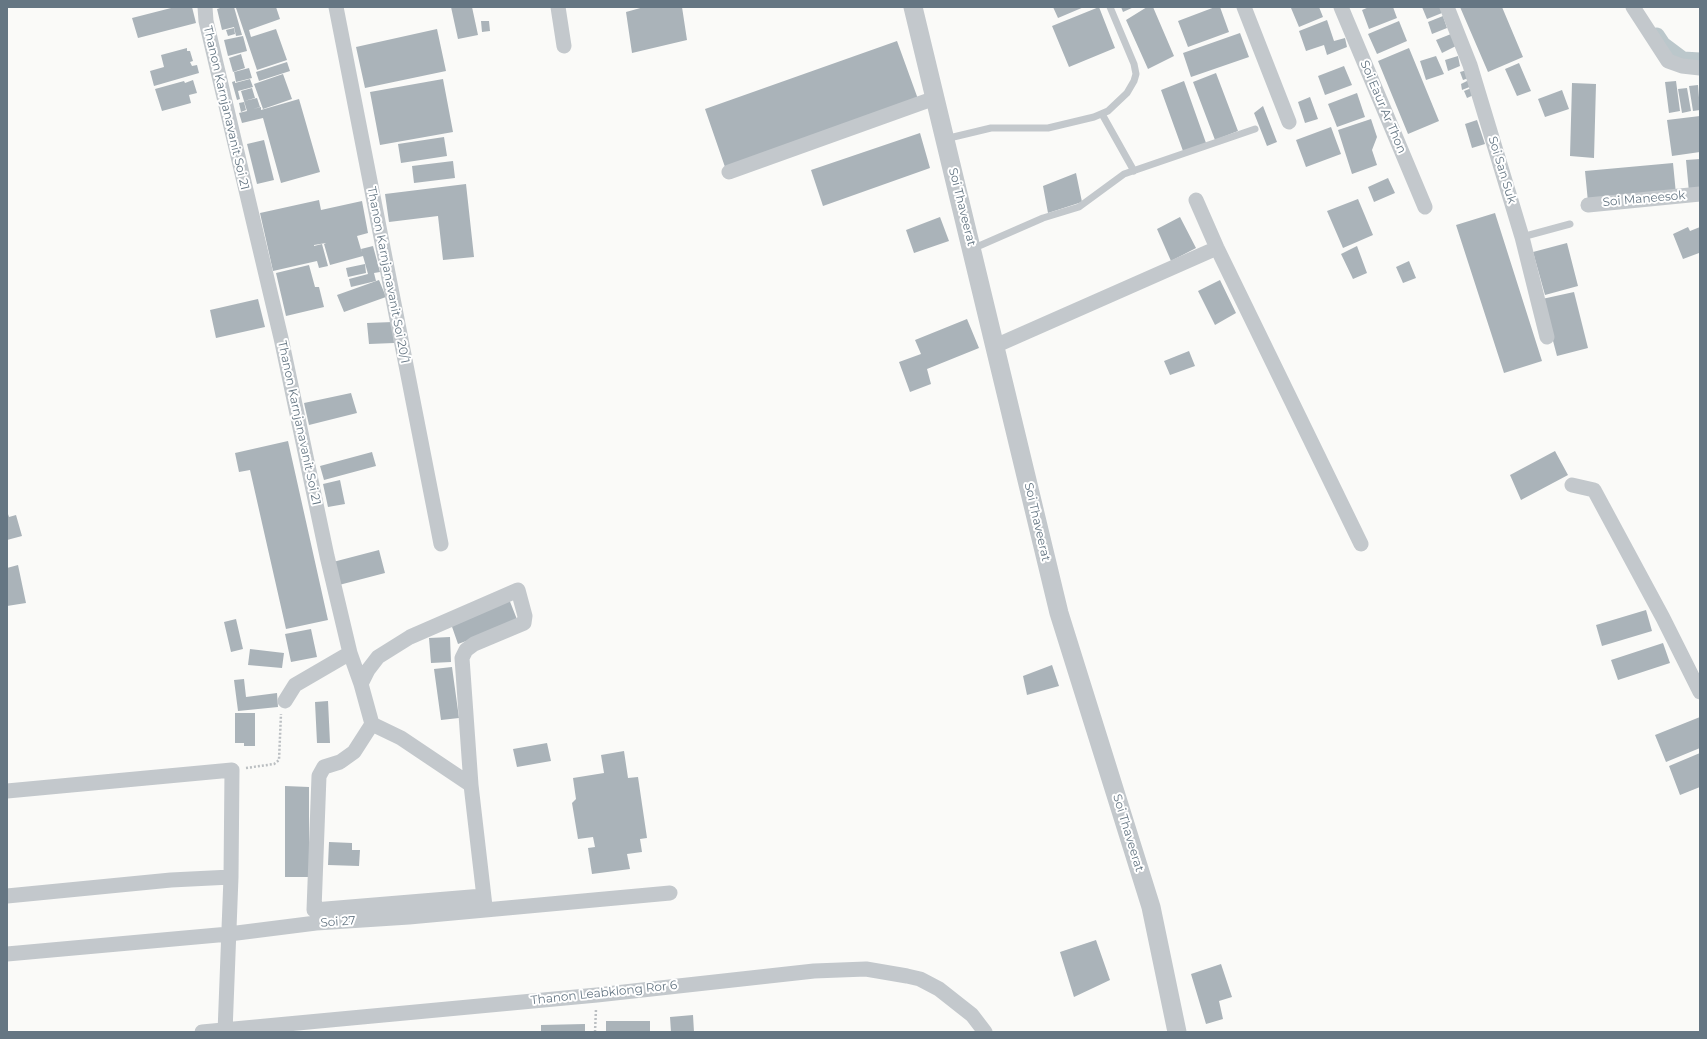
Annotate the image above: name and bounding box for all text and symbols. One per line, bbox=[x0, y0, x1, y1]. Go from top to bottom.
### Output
street label: Thanon Karnjanavanit Soi 21 bbox=[200, 25, 252, 191]
street label: Soi Eaur Ar Thon bbox=[1357, 58, 1409, 156]
street label: Soi San Suk bbox=[1485, 135, 1519, 205]
street label: Soi Thaveerat bbox=[945, 166, 979, 248]
street label: Thanon Karnjanavanit Soi 20/1 bbox=[364, 185, 412, 365]
street label: Soi Maneesok bbox=[1602, 188, 1686, 210]
street label: Thanon Karnjanavanit Soi 21 bbox=[275, 339, 323, 507]
street label: Soi Thaveerat bbox=[1021, 481, 1053, 563]
street label: Soi Thaveerat bbox=[1109, 792, 1147, 874]
street label: Soi 27 bbox=[320, 914, 356, 930]
street label: Thanon Leabklong Ror 6 bbox=[530, 978, 678, 1008]

